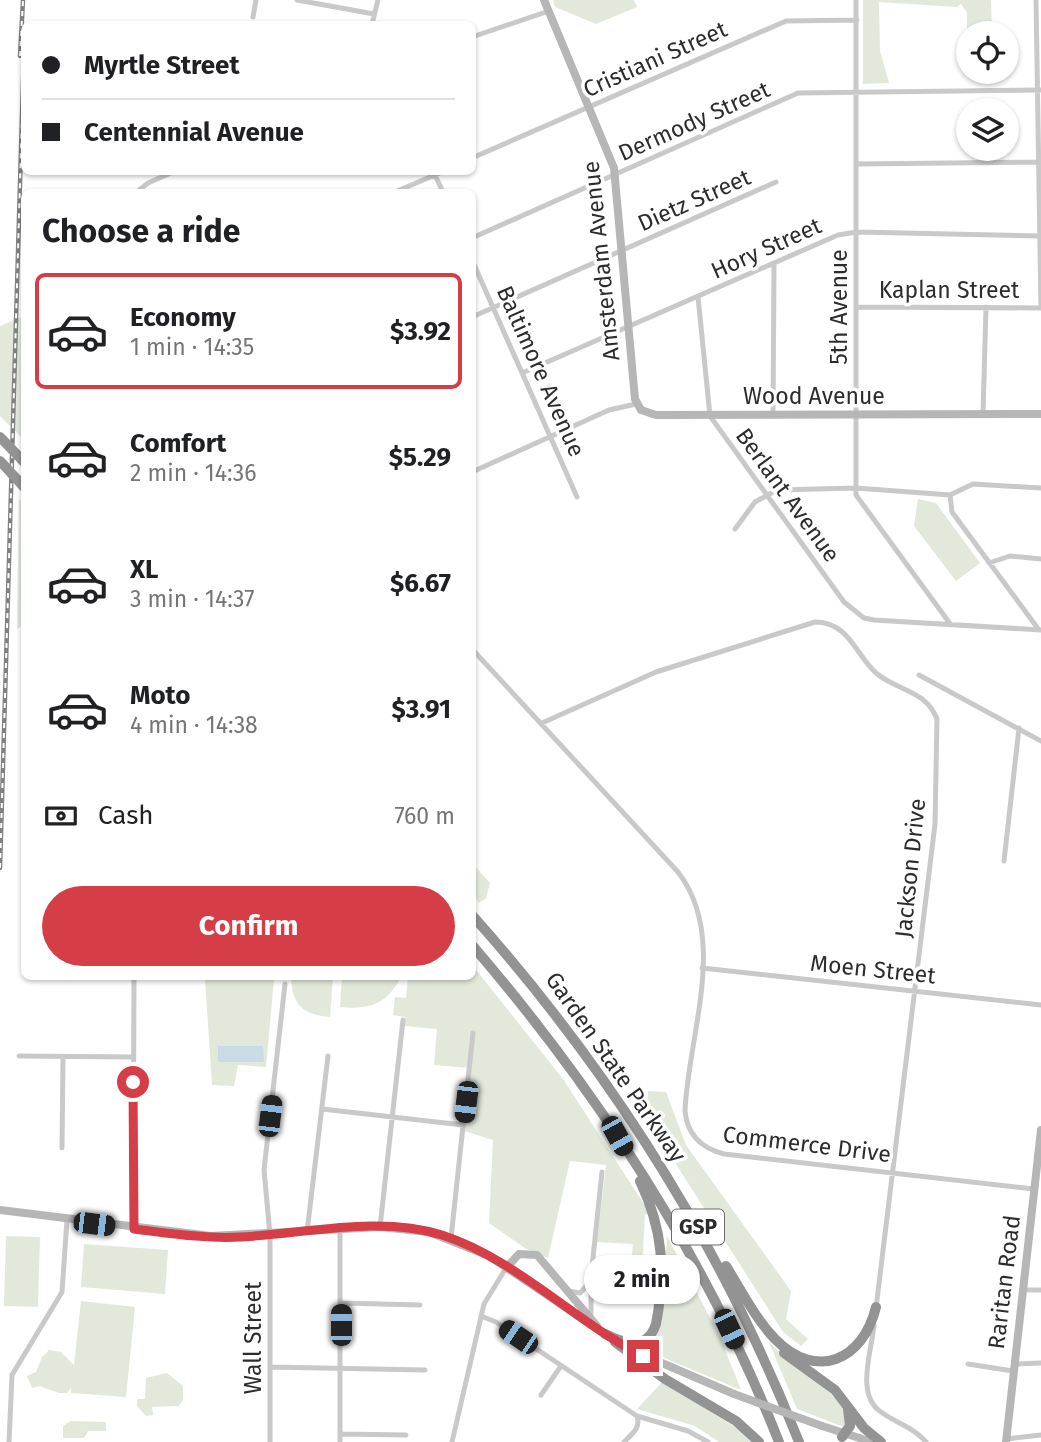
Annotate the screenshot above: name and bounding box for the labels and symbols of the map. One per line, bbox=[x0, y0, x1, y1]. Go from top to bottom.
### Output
street label: Cristiani Street bbox=[579, 15, 732, 103]
street label: Dermody Street bbox=[614, 75, 775, 167]
street label: Amsterdam Avenue bbox=[577, 160, 625, 362]
street label: Dietz Street bbox=[633, 162, 755, 237]
street label: Hory Street bbox=[707, 211, 826, 285]
street label: 5th Avenue bbox=[825, 249, 853, 365]
street label: Kaplan Street bbox=[879, 276, 1020, 304]
street label: Baltimore Avenue bbox=[491, 281, 591, 461]
street label: Wood Avenue bbox=[743, 382, 885, 410]
street label: Berlant Avenue bbox=[730, 423, 846, 567]
street label: Jackson Drive bbox=[889, 797, 931, 939]
street label: Moen Street bbox=[809, 948, 938, 990]
street label: Garden State Parkway bbox=[540, 966, 693, 1168]
route start bbox=[117, 1066, 149, 1098]
car bbox=[454, 1080, 479, 1124]
car bbox=[258, 1094, 283, 1138]
car bbox=[598, 1113, 637, 1159]
street label: Commerce Drive bbox=[721, 1120, 893, 1168]
road number: GSP bbox=[672, 1210, 724, 1244]
car bbox=[72, 1211, 117, 1237]
street label: Raritan Road bbox=[982, 1213, 1026, 1351]
callout: 2 min bbox=[585, 1254, 701, 1304]
street label: Wall Street bbox=[239, 1281, 267, 1394]
car bbox=[331, 1304, 352, 1346]
car bbox=[711, 1306, 748, 1352]
car bbox=[495, 1317, 542, 1357]
route end bbox=[627, 1340, 659, 1372]

